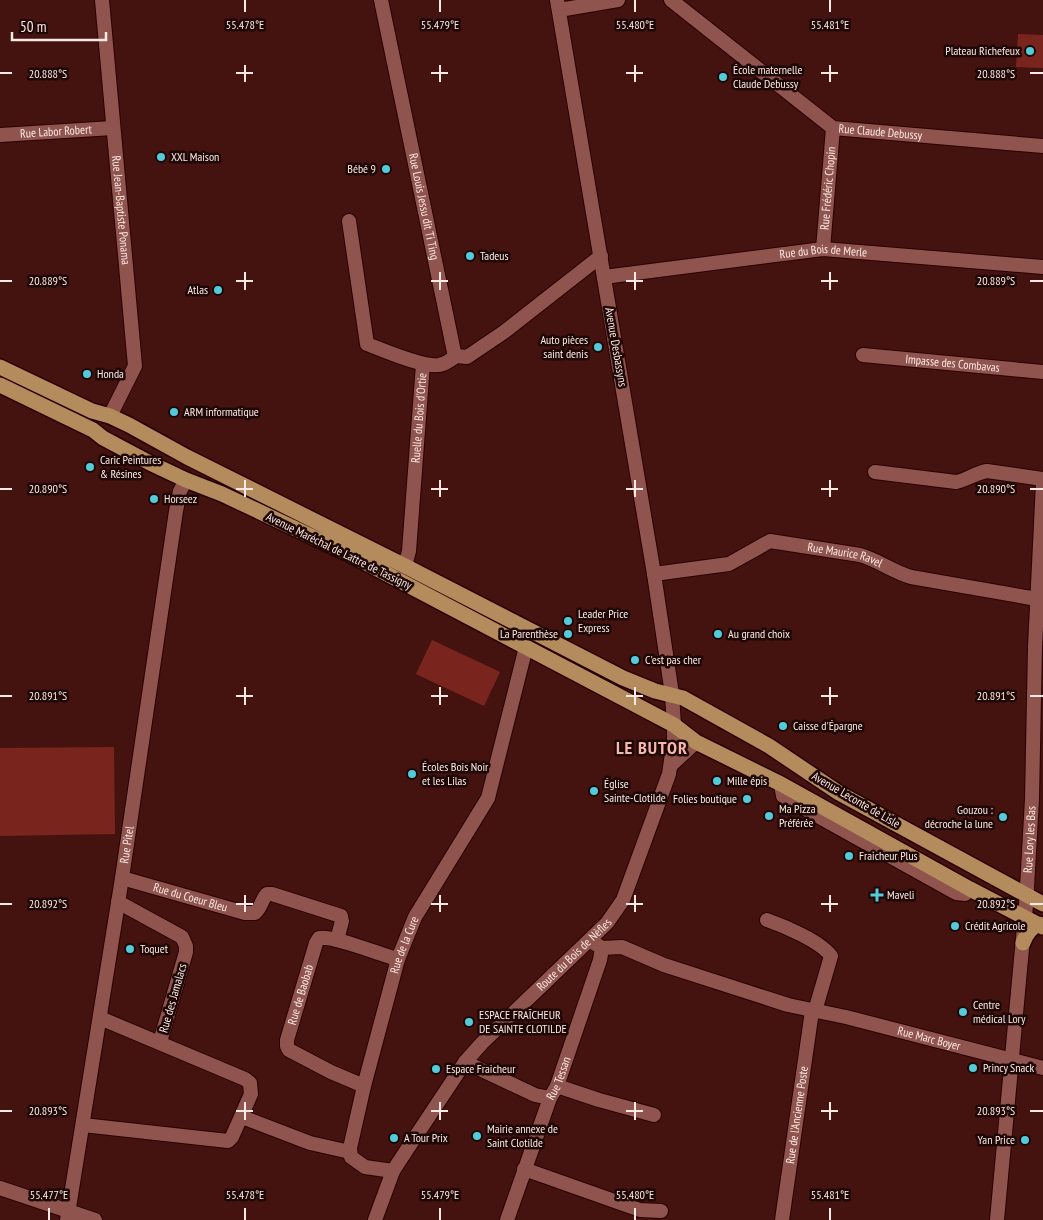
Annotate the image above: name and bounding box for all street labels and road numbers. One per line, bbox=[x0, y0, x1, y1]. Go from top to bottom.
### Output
street label: Rue Labor Robert bbox=[19, 121, 93, 141]
street label: Rue Claude Debussy bbox=[838, 121, 923, 143]
street label: Rue Frédéric Chopin bbox=[817, 146, 838, 230]
street label: Rue Louis Jessu dit Ti Ting bbox=[406, 152, 443, 261]
street label: Rue Jean-Baptiste Ponama bbox=[109, 155, 134, 265]
street label: Rue du Bois de Merle bbox=[779, 241, 868, 261]
street label: Avenue Desbassyns bbox=[602, 306, 631, 388]
street label: Impasse des Combavas bbox=[905, 351, 1001, 375]
street label: Ruelle du Bois d'Ortie bbox=[408, 372, 429, 463]
street label: Avenue Maréchal de Lattre de Tassigny bbox=[264, 509, 415, 593]
street label: Rue Maurice Ravel bbox=[806, 539, 886, 570]
street label: Avenue Leconte de Lisle bbox=[809, 768, 903, 831]
street label: Rue Lory les Bas bbox=[1020, 806, 1039, 873]
street label: Rue Pitel bbox=[116, 825, 137, 864]
street label: Rue du Coeur Bleu bbox=[152, 879, 229, 915]
street label: Rue de la Cure bbox=[386, 914, 422, 975]
street label: Route du Bois de Nèfles bbox=[533, 916, 615, 994]
street label: Rue des Jamalacs bbox=[155, 961, 190, 1034]
street label: Rue de Baobab bbox=[284, 963, 316, 1026]
street label: Rue Marc Boyer bbox=[896, 1023, 963, 1054]
street label: Rue Tessan bbox=[543, 1055, 573, 1102]
street label: Rue de l'Ancienne Poste bbox=[782, 1065, 811, 1165]

